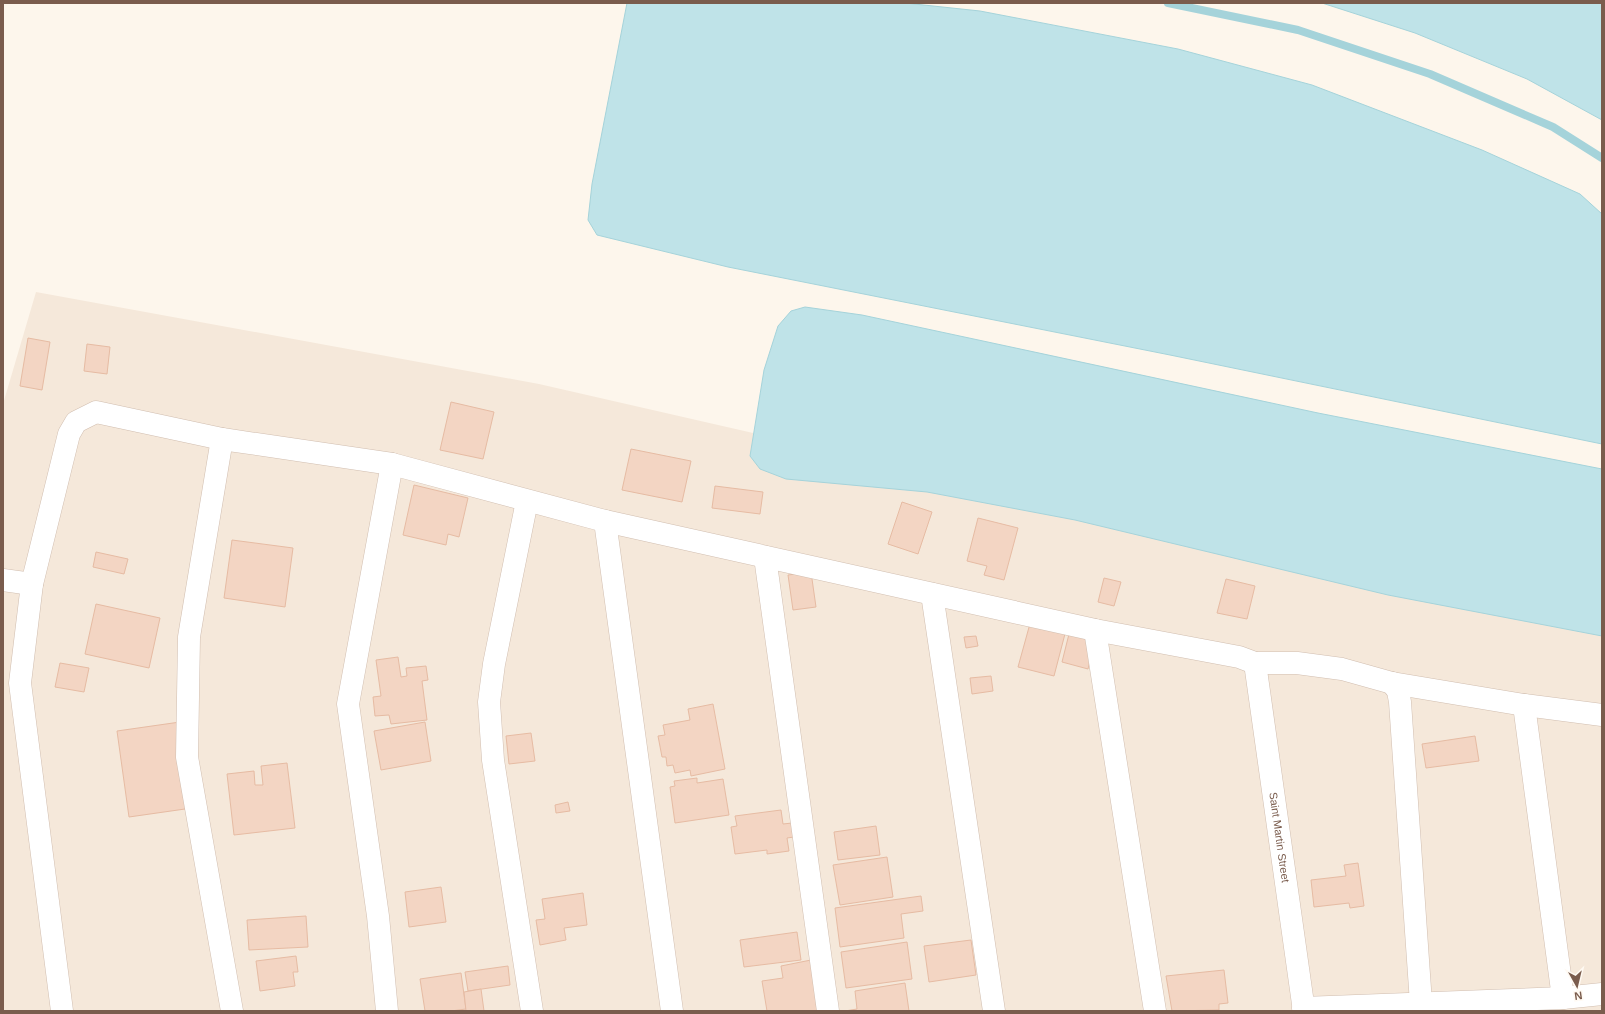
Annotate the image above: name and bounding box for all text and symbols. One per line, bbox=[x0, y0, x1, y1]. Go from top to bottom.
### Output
street label: Saint Martin Street bbox=[1267, 791, 1292, 883]
north arrow bbox=[1557, 966, 1597, 1006]
text: N bbox=[1574, 989, 1583, 1002]

